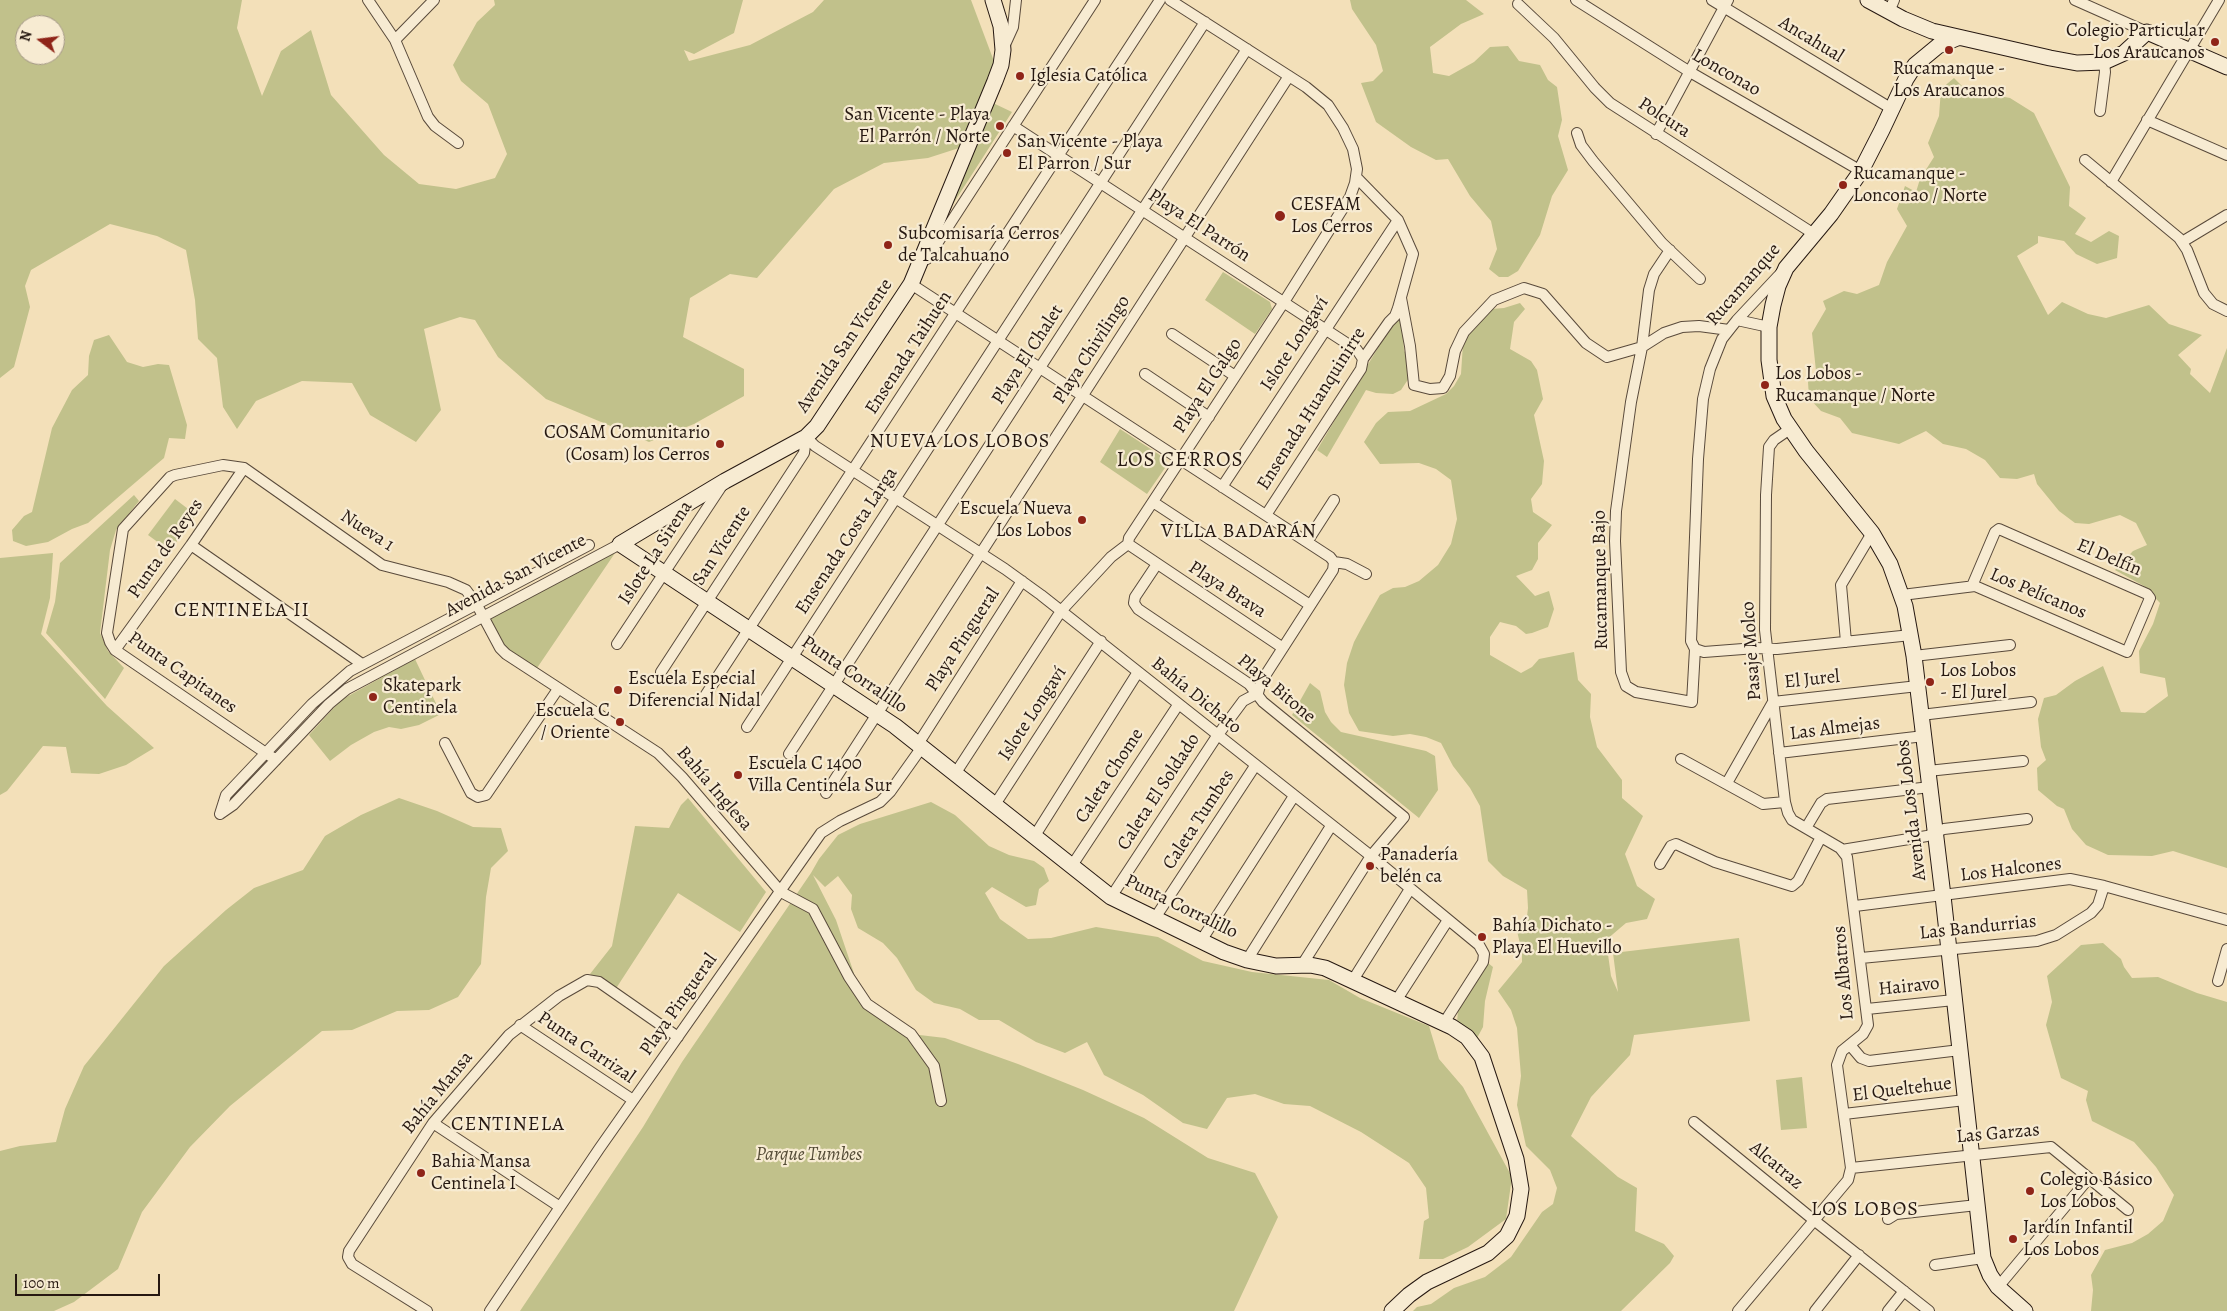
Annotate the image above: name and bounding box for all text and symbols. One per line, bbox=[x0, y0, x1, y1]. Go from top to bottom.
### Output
street label: Ancahual bbox=[1774, 12, 1848, 68]
north arrow bbox=[15, 15, 65, 65]
place label: Colegio Particular Los Araucanos bbox=[2066, 20, 2205, 64]
text: N bbox=[15, 29, 36, 44]
marker: Colegio Particular Los Araucanos bbox=[2209, 36, 2221, 48]
street label: Lonconao bbox=[1688, 44, 1764, 102]
marker: Rucamanque - Los Araucanos bbox=[1943, 44, 1955, 56]
place label: Rucamanque - Los Araucanos bbox=[1893, 58, 2005, 102]
place label: Iglesia Católica bbox=[1030, 65, 1148, 87]
marker: Iglesia Católica bbox=[1014, 70, 1026, 82]
street label: Polcura bbox=[1633, 93, 1695, 143]
place label: San Vicente - Playa El Parrón / Norte bbox=[844, 104, 990, 148]
marker: San Vicente - Playa El Parrón / Norte bbox=[994, 120, 1006, 132]
place label: San Vicente - Playa El Parron / Sur bbox=[1017, 131, 1163, 175]
marker: San Vicente - Playa El Parron / Sur bbox=[1001, 147, 1013, 159]
place label: Rucamanque - Lonconao / Norte bbox=[1853, 163, 1987, 207]
marker: Rucamanque - Lonconao / Norte bbox=[1837, 179, 1849, 191]
street label: Playa El Parrón bbox=[1144, 185, 1254, 267]
place label: CESFAM Los Cerros bbox=[1291, 194, 1373, 238]
marker: CESFAM Los Cerros bbox=[1273, 209, 1287, 223]
place label: Subcomisaría Cerros de Talcahuano bbox=[898, 223, 1060, 267]
marker: Subcomisaría Cerros de Talcahuano bbox=[882, 239, 894, 251]
street label: Rucamanque bbox=[1702, 239, 1786, 331]
street label: Avenida San Vicente bbox=[792, 275, 898, 417]
street label: Ensenada Taihuen bbox=[861, 287, 957, 419]
street label: Playa Chivilingo bbox=[1048, 291, 1136, 409]
street label: Islote Longaví bbox=[1256, 293, 1334, 395]
street label: Playa El Chalet bbox=[987, 301, 1069, 409]
street label: Ensenada Huanquinirre bbox=[1253, 324, 1371, 494]
street label: Playa El Galgo bbox=[1169, 334, 1247, 438]
place label: Los Lobos - Rucamanque / Norte bbox=[1775, 363, 1935, 407]
marker: Los Lobos - Rucamanque / Norte bbox=[1759, 379, 1771, 391]
place label: COSAM Comunitario (Cosam) los Cerros bbox=[544, 422, 710, 466]
district label: NUEVA LOS LOBOS bbox=[868, 430, 1052, 454]
marker: COSAM Comunitario (Cosam) los Cerros bbox=[714, 438, 726, 450]
district label: LOS CERROS bbox=[1115, 448, 1245, 474]
street label: Ensenada Costa Larga bbox=[791, 463, 903, 619]
street label: Punta de Reyes bbox=[123, 495, 209, 603]
street label: Islote La Sirena bbox=[614, 497, 698, 609]
place label: Escuela Nueva Los Lobos bbox=[960, 498, 1072, 542]
street label: San Vicente bbox=[688, 502, 756, 590]
street label: Nueva 1 bbox=[336, 505, 398, 557]
street label: Rucamanque Bajo bbox=[1588, 510, 1614, 650]
marker: Escuela Nueva Los Lobos bbox=[1076, 514, 1088, 526]
district label: VILLA BADARÁN bbox=[1159, 520, 1319, 544]
street label: Avenida San Vicente bbox=[442, 529, 590, 623]
street label: El Delfín bbox=[2073, 534, 2145, 582]
street label: Playa Brava bbox=[1184, 556, 1270, 624]
street label: Los Pelícanos bbox=[1986, 563, 2090, 625]
street label: Playa Pingueral bbox=[921, 584, 1005, 696]
district label: CENTINELA II bbox=[173, 599, 311, 623]
street label: Pasaje Molco bbox=[1737, 601, 1767, 701]
street label: Punta Capitanes bbox=[123, 627, 241, 719]
street label: Punta Corralillo bbox=[797, 631, 911, 719]
street label: Playa Bitone bbox=[1232, 650, 1320, 728]
street label: Bahía Dichato bbox=[1146, 653, 1246, 739]
place label: Los Lobos - El Jurel bbox=[1940, 660, 2016, 704]
street label: Islote Longaví bbox=[994, 663, 1072, 765]
street label: El Jurel bbox=[1783, 666, 1841, 694]
place label: Escuela Especial Diferencial Nidal bbox=[628, 668, 760, 712]
place label: Skatepark Centinela bbox=[383, 675, 461, 719]
marker: Los Lobos - El Jurel bbox=[1924, 676, 1936, 688]
marker: Escuela Especial Diferencial Nidal bbox=[612, 684, 624, 696]
marker: Skatepark Centinela bbox=[367, 691, 379, 703]
place label: Escuela C / Oriente bbox=[535, 700, 610, 744]
street label: Las Almejas bbox=[1789, 712, 1881, 746]
marker: Escuela C / Oriente bbox=[614, 716, 626, 728]
street label: Caleta Chome bbox=[1071, 724, 1149, 828]
street label: Caleta El Soldado bbox=[1113, 729, 1205, 855]
street label: Avenida Los Lobos bbox=[1892, 738, 1932, 882]
street label: Bahía Inglesa bbox=[671, 742, 757, 836]
place label: Escuela C 1400 Villa Centinela Sur bbox=[748, 753, 892, 797]
street label: Caleta Tumbes bbox=[1158, 766, 1240, 874]
marker: Escuela C 1400 Villa Centinela Sur bbox=[732, 769, 744, 781]
place label: Panadería belén ca bbox=[1380, 844, 1458, 888]
street label: Los Halcones bbox=[1959, 852, 2063, 888]
marker: Panadería belén ca bbox=[1364, 860, 1376, 872]
street label: Punta Corralillo bbox=[1121, 870, 1241, 944]
street label: Las Bandurrias bbox=[1918, 911, 2038, 945]
place label: Bahía Dichato - Playa El Huevillo bbox=[1492, 915, 1622, 959]
street label: Los Albatros bbox=[1829, 925, 1859, 1021]
marker: Bahía Dichato - Playa El Huevillo bbox=[1476, 931, 1488, 943]
street label: Playa Pingueral bbox=[635, 950, 723, 1060]
street label: Hairavo bbox=[1877, 972, 1941, 1002]
street label: Punta Carrizal bbox=[533, 1007, 639, 1089]
street label: Bahía Mansa bbox=[398, 1047, 478, 1139]
street label: El Queltehue bbox=[1851, 1073, 1953, 1107]
district label: CENTINELA bbox=[450, 1113, 566, 1137]
street label: Las Garzas bbox=[1955, 1119, 2041, 1149]
street label: Alcatraz bbox=[1745, 1137, 1807, 1195]
park label: Parque Tumbes bbox=[756, 1144, 862, 1166]
place label: Bahia Mansa Centinela I bbox=[431, 1151, 531, 1195]
marker: Bahia Mansa Centinela I bbox=[415, 1167, 427, 1179]
place label: Colegio Básico Los Lobos bbox=[2040, 1169, 2152, 1213]
marker: Colegio Básico Los Lobos bbox=[2024, 1185, 2036, 1197]
district label: LOS LOBOS bbox=[1810, 1198, 1920, 1222]
place label: Jardín Infantil Los Lobos bbox=[2023, 1217, 2133, 1261]
marker: Jardín Infantil Los Lobos bbox=[2007, 1233, 2019, 1245]
scale bar bbox=[18, 1264, 162, 1296]
text: 100 m bbox=[23, 1273, 60, 1293]

